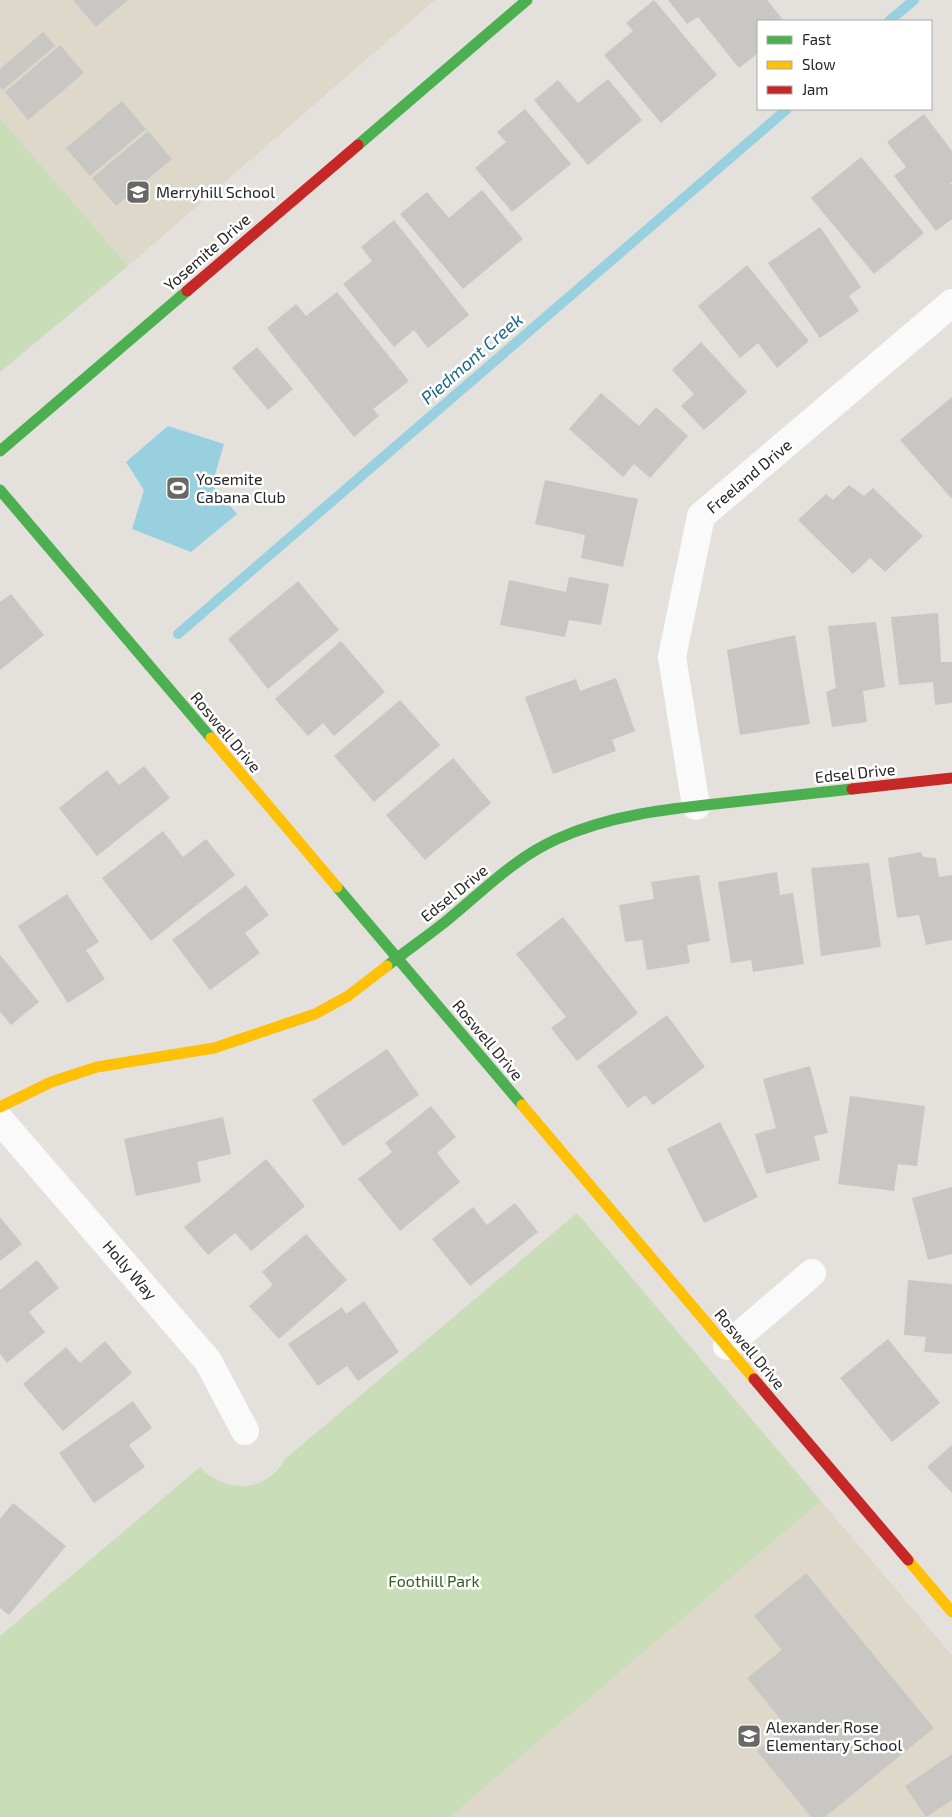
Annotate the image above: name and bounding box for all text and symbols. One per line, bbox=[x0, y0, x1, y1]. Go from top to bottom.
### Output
legend bbox=[757, 20, 932, 110]
text: Fast bbox=[802, 30, 832, 48]
text: Slow bbox=[802, 55, 836, 73]
text: Jam bbox=[802, 80, 828, 98]
school or university icon: Merryhill School bbox=[125, 179, 151, 205]
place label: Merryhill School bbox=[156, 182, 275, 201]
street label: Yosemite Drive bbox=[160, 209, 254, 294]
water label: Piedmont Creek bbox=[416, 308, 527, 409]
street label: Freeland Drive bbox=[702, 434, 795, 517]
place label: Yosemite Cabana Club bbox=[196, 469, 286, 506]
sports icon: Yosemite Cabana Club bbox=[165, 475, 191, 501]
street label: Roswell Drive bbox=[187, 687, 266, 776]
street label: Edsel Drive bbox=[814, 759, 896, 786]
street label: Edsel Drive bbox=[416, 860, 491, 925]
street label: Roswell Drive bbox=[449, 995, 528, 1084]
street label: Holly Way bbox=[99, 1236, 162, 1304]
street label: Roswell Drive bbox=[711, 1304, 790, 1393]
park label: Foothill Park bbox=[388, 1571, 480, 1590]
place label: Alexander Rose Elementary School bbox=[766, 1717, 902, 1754]
school or university icon: Alexander Rose Elementary School bbox=[736, 1723, 762, 1749]

